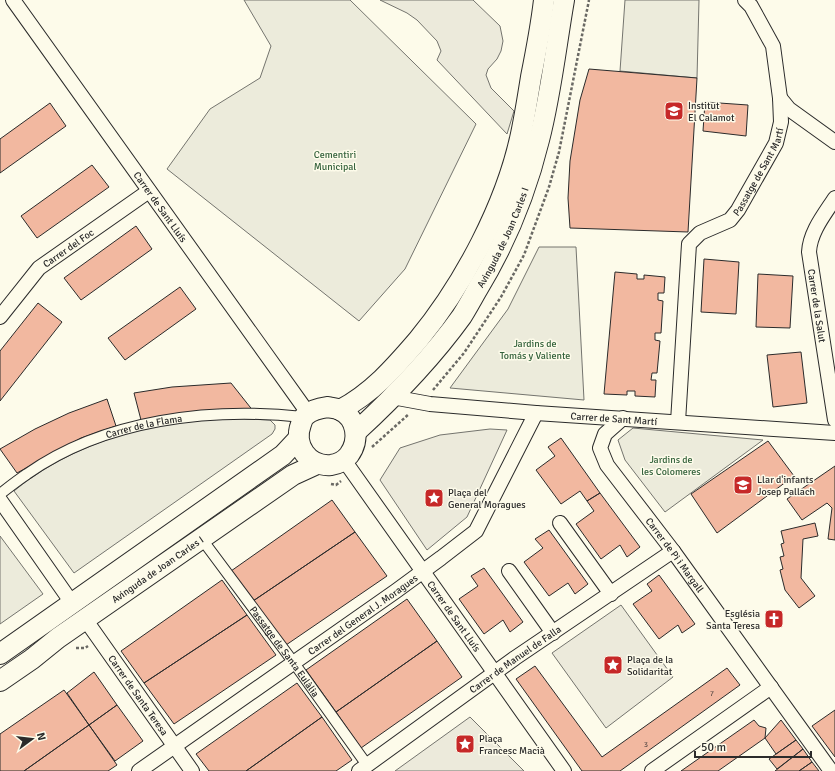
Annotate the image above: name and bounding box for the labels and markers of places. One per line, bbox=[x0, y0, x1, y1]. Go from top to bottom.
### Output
school or university icon: Institut El Calamot bbox=[663, 100, 685, 122]
place label: Institut El Calamot bbox=[688, 100, 735, 124]
school or university icon: Llar d'infants Josep Pallach bbox=[732, 474, 754, 496]
place label: Llar d'infants Josep Pallach bbox=[757, 474, 815, 498]
place icon: Plaça del General Moragues bbox=[423, 487, 445, 509]
place label: Plaça del General Moragues bbox=[448, 487, 526, 511]
place label: Església Santa Teresa bbox=[706, 608, 760, 632]
church icon: Església Santa Teresa bbox=[763, 608, 785, 630]
place icon: Plaça de la Solidaritat bbox=[602, 654, 624, 676]
place label: Plaça de la Solidaritat bbox=[627, 654, 673, 678]
place icon: Plaça Francesc Macià bbox=[454, 733, 476, 755]
place label: Plaça Francesc Macià bbox=[479, 733, 545, 757]

